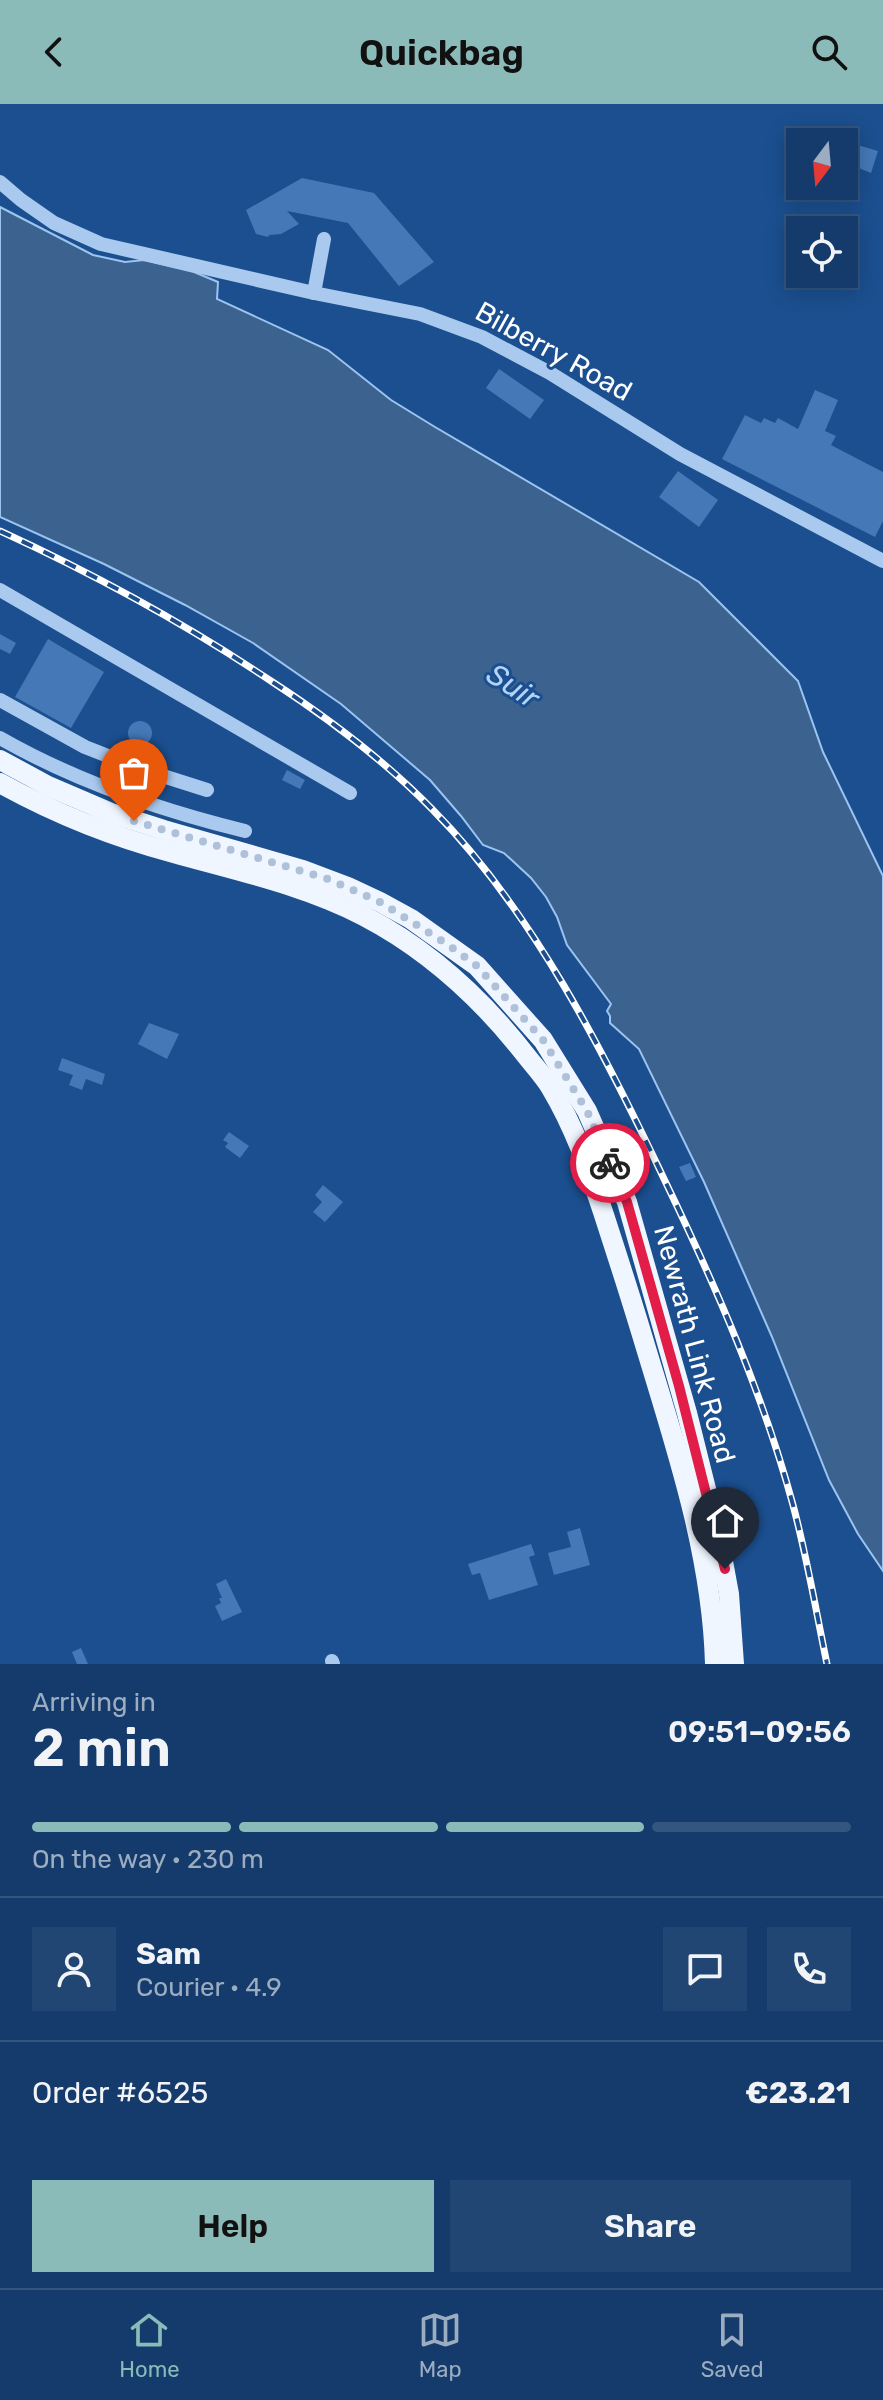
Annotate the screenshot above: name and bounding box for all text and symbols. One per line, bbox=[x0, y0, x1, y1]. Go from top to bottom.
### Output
icon: back bbox=[32, 30, 76, 74]
icon: search bbox=[807, 30, 851, 74]
text: Quickbag bbox=[359, 31, 524, 74]
north arrow bbox=[786, 128, 858, 200]
map controls bbox=[786, 128, 858, 288]
button: locate bbox=[786, 216, 858, 288]
street label: Bilberry Road bbox=[470, 295, 638, 408]
water label: Suir bbox=[480, 656, 547, 717]
pin bbox=[100, 739, 168, 821]
icon: bag bbox=[112, 751, 156, 795]
courier bbox=[570, 1123, 650, 1203]
icon: bike bbox=[588, 1141, 632, 1185]
street label: Newrath Link Road bbox=[647, 1222, 742, 1467]
pin bbox=[691, 1487, 759, 1569]
icon: home bbox=[703, 1499, 747, 1543]
text: Arriving in bbox=[32, 1687, 156, 1718]
text: 09:51–09:56 bbox=[668, 1714, 851, 1750]
text: 2 min bbox=[32, 1717, 171, 1779]
text: On the way · 230 m bbox=[32, 1844, 264, 1875]
button: person bbox=[32, 1927, 116, 2011]
button: chat bbox=[663, 1927, 747, 2011]
button: phone bbox=[767, 1927, 851, 2011]
text: Sam bbox=[136, 1936, 201, 1972]
text: Courier · 4.9 bbox=[136, 1972, 282, 2003]
text: Order #6525 bbox=[32, 2075, 208, 2111]
text: €23.21 bbox=[745, 2075, 851, 2111]
button: Help bbox=[32, 2180, 434, 2272]
button: Share bbox=[450, 2180, 851, 2272]
tab: Home bbox=[119, 2308, 180, 2383]
tab: Map bbox=[418, 2308, 462, 2383]
tab: Saved bbox=[701, 2308, 764, 2383]

